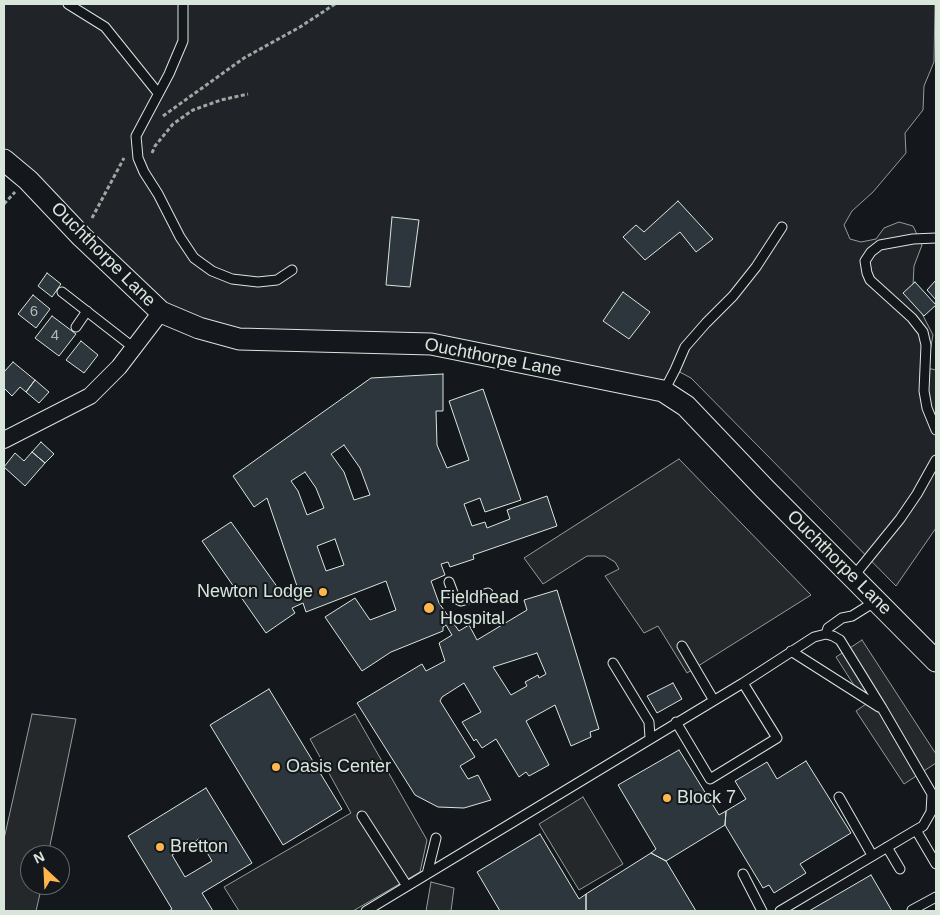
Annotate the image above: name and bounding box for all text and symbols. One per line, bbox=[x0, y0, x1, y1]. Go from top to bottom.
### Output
street label: Ouchthorpe Lane bbox=[46, 198, 160, 312]
house number: 6 bbox=[30, 303, 38, 321]
house number: 4 bbox=[51, 327, 59, 345]
street label: Ouchthorpe Lane bbox=[423, 334, 563, 382]
street label: Ouchthorpe Lane bbox=[782, 506, 896, 620]
place label: Newton Lodge bbox=[197, 581, 313, 603]
marker: Newton Lodge bbox=[317, 586, 329, 598]
place label: Fieldhead Hospital bbox=[440, 587, 519, 630]
marker: Fieldhead Hospital bbox=[422, 601, 436, 615]
place label: Oasis Center bbox=[286, 756, 391, 778]
marker: Oasis Center bbox=[270, 761, 282, 773]
place label: Block 7 bbox=[677, 787, 736, 809]
marker: Block 7 bbox=[661, 792, 673, 804]
place label: Bretton bbox=[170, 836, 228, 858]
marker: Bretton bbox=[154, 841, 166, 853]
north arrow bbox=[20, 845, 70, 895]
text: N bbox=[31, 848, 47, 867]

